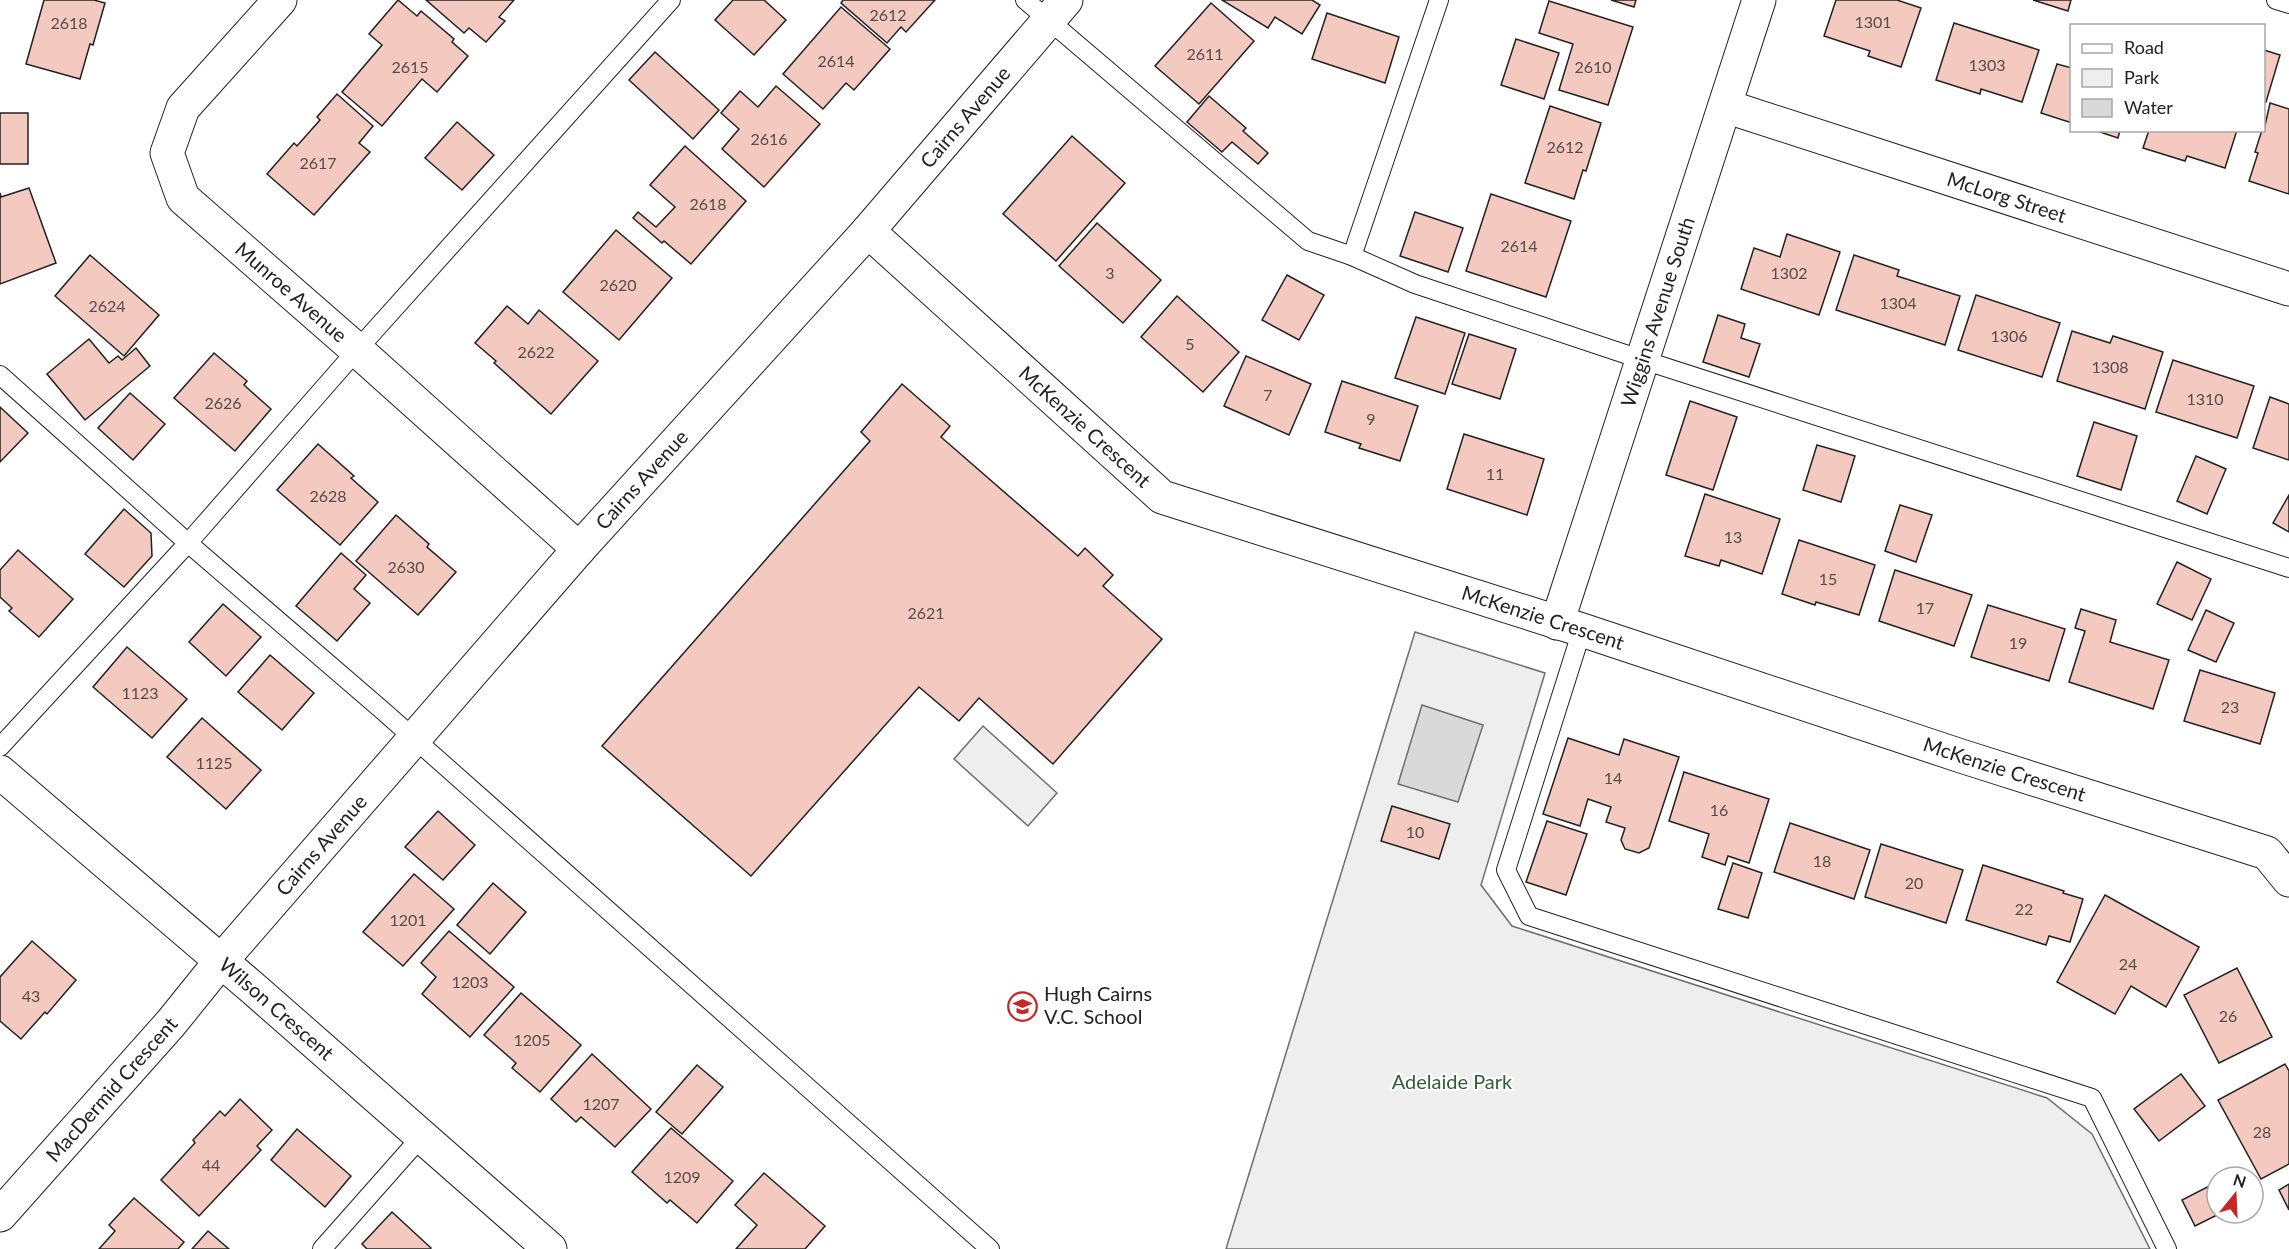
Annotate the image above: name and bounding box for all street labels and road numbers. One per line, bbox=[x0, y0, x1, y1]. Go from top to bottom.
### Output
street label: Cairns Avenue bbox=[915, 61, 1015, 172]
street label: McLorg Street bbox=[1944, 166, 2069, 227]
street label: Wiggins Avenue South bbox=[1615, 214, 1699, 410]
street label: Munroe Avenue bbox=[231, 236, 352, 347]
street label: McKenzie Crescent bbox=[1014, 361, 1156, 492]
street label: Cairns Avenue bbox=[590, 425, 692, 534]
street label: McKenzie Crescent bbox=[1459, 580, 1627, 654]
street label: McKenzie Crescent bbox=[1921, 731, 2089, 806]
street label: Cairns Avenue bbox=[270, 789, 371, 900]
street label: Wilson Crescent bbox=[215, 952, 339, 1065]
street label: MacDermid Crescent bbox=[40, 1012, 182, 1166]

